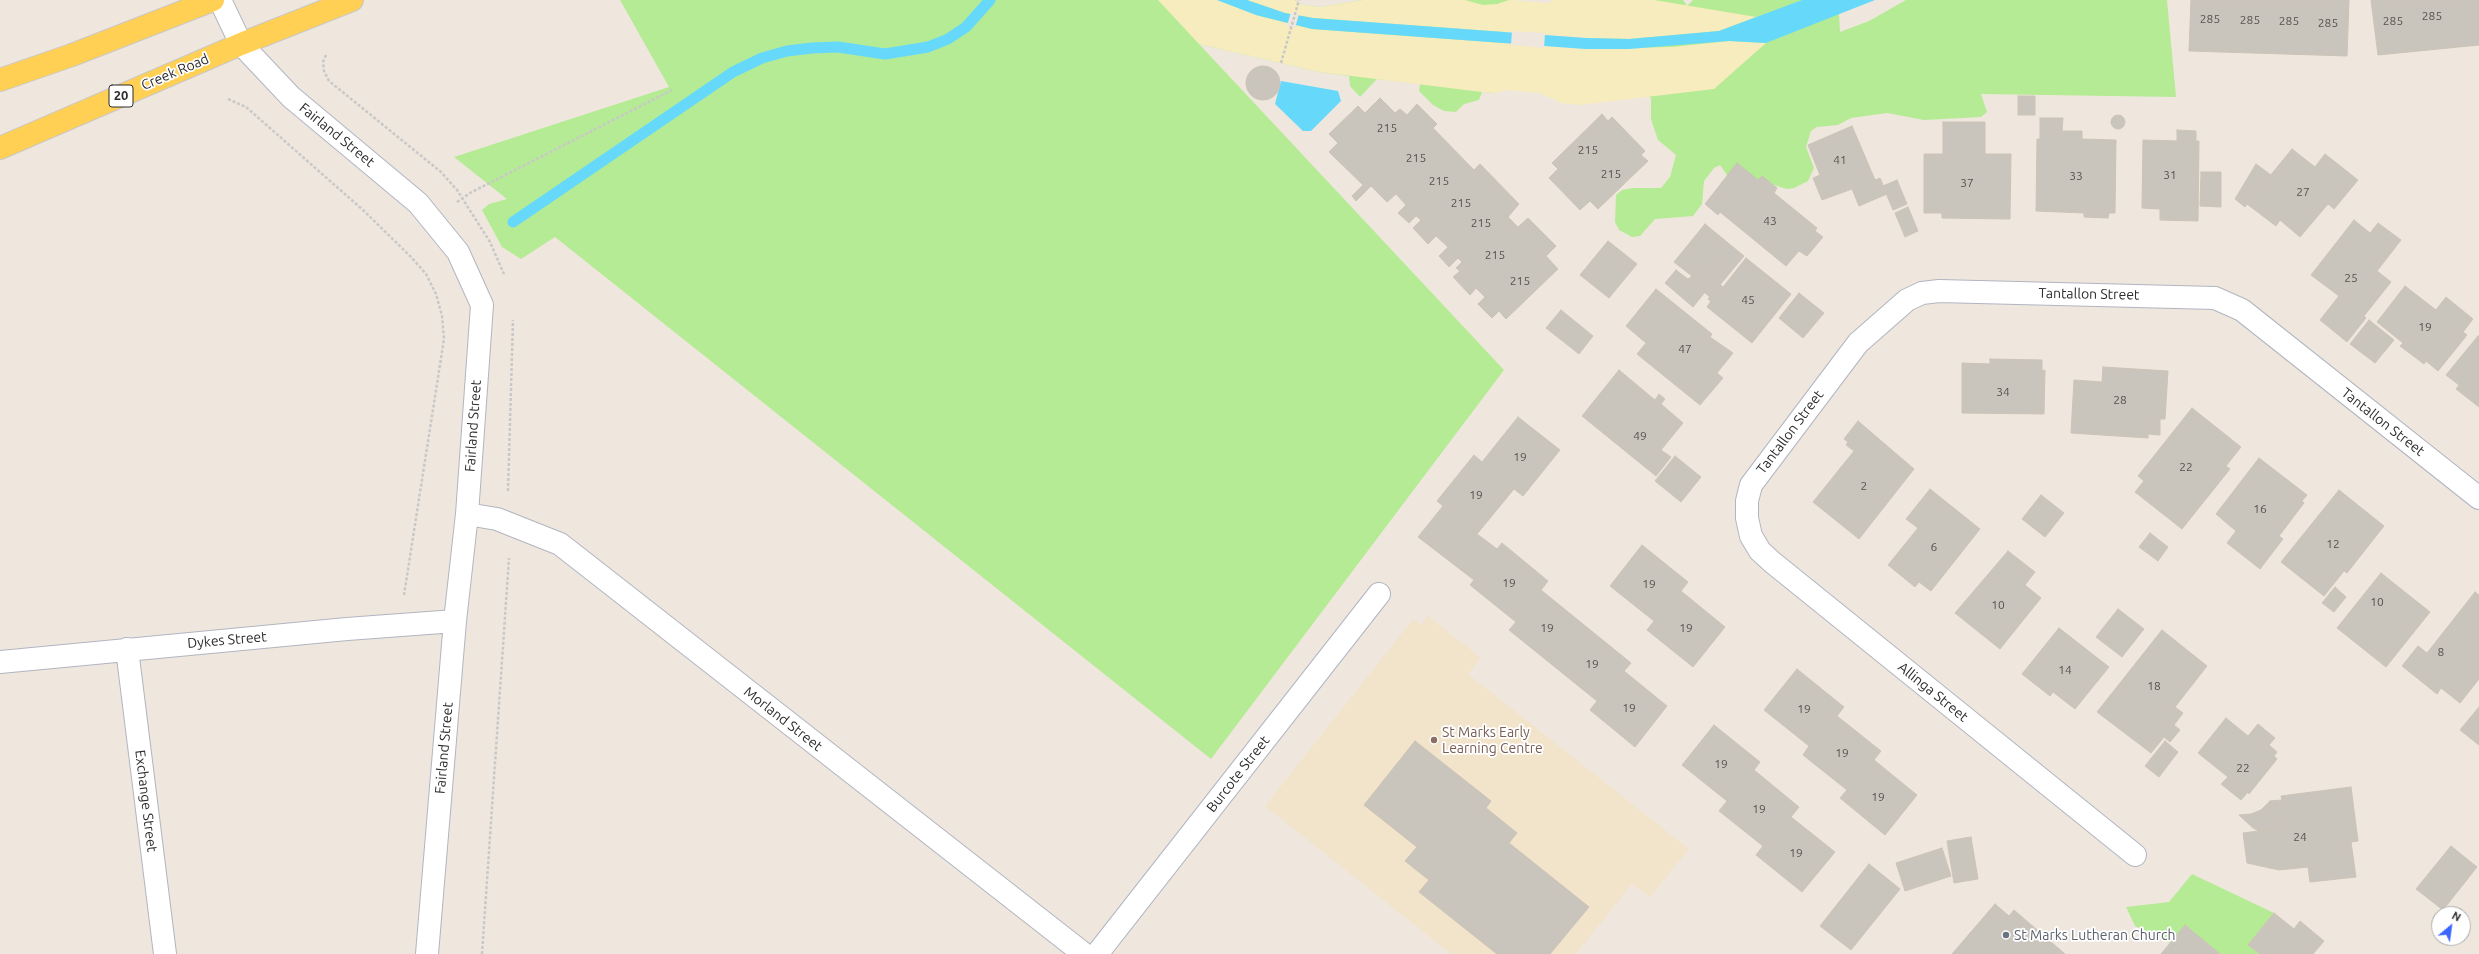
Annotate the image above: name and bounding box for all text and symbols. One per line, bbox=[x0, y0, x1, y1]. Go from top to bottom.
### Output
house number: 285 bbox=[2422, 9, 2442, 23]
house number: 285 bbox=[2200, 12, 2220, 26]
house number: 285 bbox=[2240, 13, 2260, 27]
house number: 285 bbox=[2279, 14, 2299, 28]
house number: 285 bbox=[2383, 14, 2403, 28]
house number: 285 bbox=[2318, 16, 2338, 30]
street label: Creek Road bbox=[139, 50, 211, 94]
road number: 20 bbox=[109, 85, 133, 107]
street label: Fairland Street bbox=[296, 99, 378, 171]
house number: 215 bbox=[1377, 121, 1397, 135]
house number: 215 bbox=[1578, 143, 1598, 157]
house number: 215 bbox=[1406, 151, 1426, 165]
house number: 41 bbox=[1833, 153, 1847, 167]
house number: 215 bbox=[1601, 167, 1621, 181]
house number: 31 bbox=[2163, 168, 2177, 182]
house number: 33 bbox=[2069, 169, 2083, 183]
house number: 215 bbox=[1429, 174, 1449, 188]
house number: 37 bbox=[1960, 176, 1974, 190]
house number: 27 bbox=[2296, 185, 2310, 199]
house number: 215 bbox=[1451, 196, 1471, 210]
house number: 43 bbox=[1763, 214, 1777, 228]
house number: 215 bbox=[1471, 216, 1491, 230]
house number: 215 bbox=[1485, 248, 1505, 262]
house number: 25 bbox=[2344, 271, 2358, 285]
house number: 215 bbox=[1510, 274, 1530, 288]
street label: Tantallon Street bbox=[2038, 285, 2140, 303]
house number: 45 bbox=[1741, 293, 1755, 307]
house number: 19 bbox=[2418, 320, 2432, 334]
house number: 47 bbox=[1678, 342, 1692, 356]
street label: Fairland Street bbox=[461, 379, 485, 473]
street label: Tantallon Street bbox=[2338, 384, 2428, 460]
house number: 34 bbox=[1996, 385, 2010, 399]
street label: Tantallon Street bbox=[1753, 387, 1827, 477]
house number: 28 bbox=[2113, 393, 2127, 407]
house number: 49 bbox=[1633, 429, 1647, 443]
house number: 19 bbox=[1513, 450, 1527, 464]
house number: 22 bbox=[2179, 460, 2193, 474]
house number: 2 bbox=[1861, 479, 1867, 493]
house number: 19 bbox=[1469, 488, 1483, 502]
house number: 16 bbox=[2253, 502, 2267, 516]
house number: 12 bbox=[2326, 537, 2340, 551]
house number: 6 bbox=[1931, 540, 1937, 554]
house number: 19 bbox=[1502, 576, 1516, 590]
house number: 19 bbox=[1642, 577, 1656, 591]
house number: 10 bbox=[2370, 595, 2384, 609]
house number: 10 bbox=[1991, 598, 2005, 612]
house number: 19 bbox=[1540, 621, 1554, 635]
house number: 19 bbox=[1679, 621, 1693, 635]
street label: Dykes Street bbox=[187, 628, 267, 652]
house number: 8 bbox=[2438, 645, 2444, 659]
house number: 19 bbox=[1585, 657, 1599, 671]
street label: Allinga Street bbox=[1895, 659, 1971, 725]
house number: 14 bbox=[2058, 663, 2072, 677]
house number: 18 bbox=[2147, 679, 2161, 693]
street label: Morland Street bbox=[740, 683, 826, 755]
street label: Fairland Street bbox=[432, 701, 456, 795]
house number: 19 bbox=[1622, 701, 1636, 715]
house number: 19 bbox=[1797, 702, 1811, 716]
place label: St Marks Early Learning Centre bbox=[1442, 724, 1543, 756]
street label: Burcote Street bbox=[1203, 732, 1273, 816]
marker: St Marks Early Learning Centre bbox=[1429, 735, 1439, 745]
house number: 19 bbox=[1835, 746, 1849, 760]
street label: Exchange Street bbox=[131, 749, 161, 853]
house number: 19 bbox=[1714, 757, 1728, 771]
house number: 22 bbox=[2236, 761, 2250, 775]
house number: 19 bbox=[1871, 790, 1885, 804]
house number: 19 bbox=[1752, 802, 1766, 816]
house number: 24 bbox=[2293, 830, 2307, 844]
house number: 19 bbox=[1789, 846, 1803, 860]
north arrow bbox=[2431, 906, 2471, 946]
text: N bbox=[2450, 909, 2463, 924]
place label: St Marks Lutheran Church bbox=[2014, 927, 2175, 943]
marker: St Marks Lutheran Church bbox=[2001, 930, 2011, 940]

